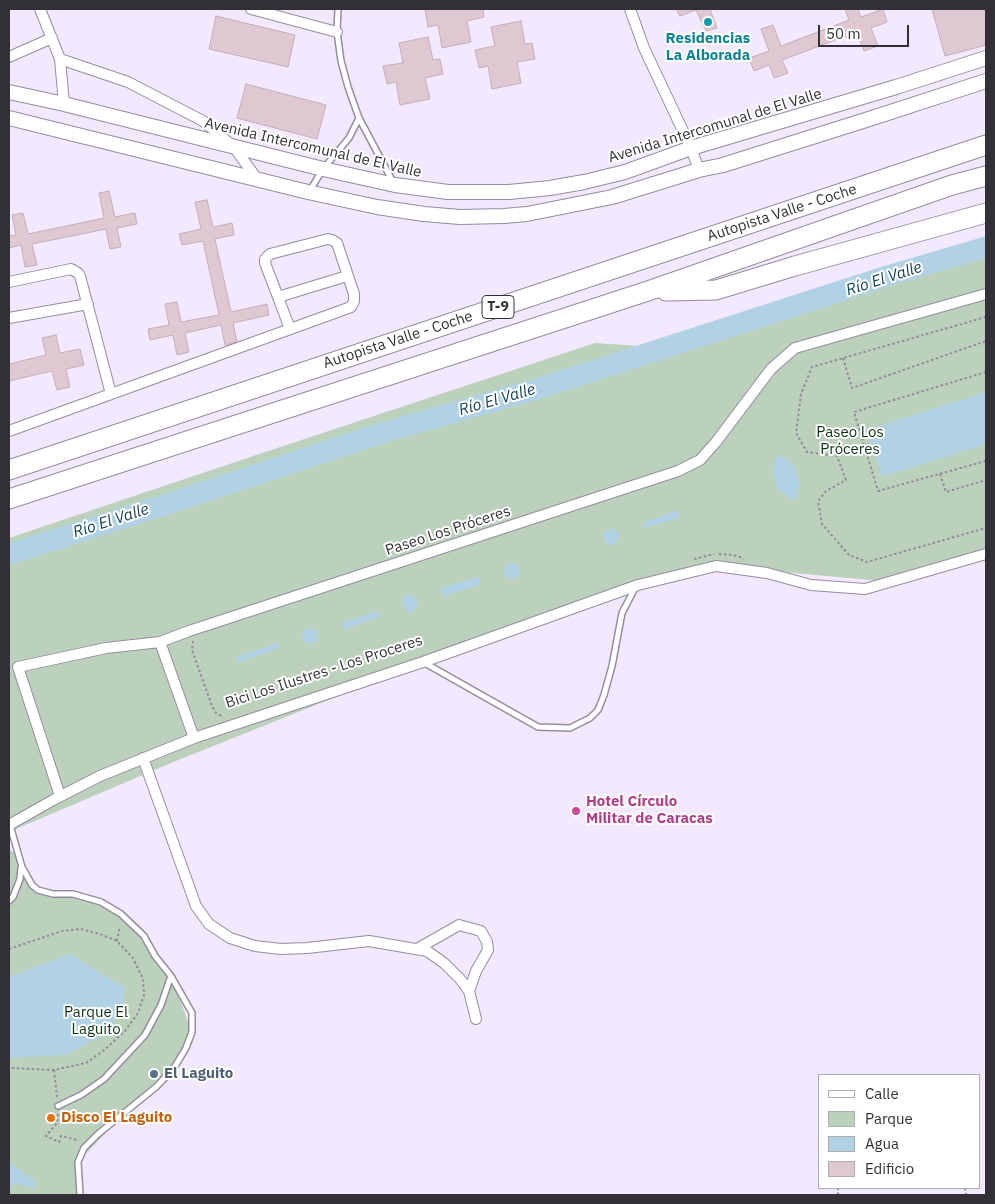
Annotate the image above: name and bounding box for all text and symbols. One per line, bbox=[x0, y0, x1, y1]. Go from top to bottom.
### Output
scale bar bbox=[820, 15, 911, 47]
marker: Residencias La Alborada bbox=[702, 16, 714, 28]
text: 50 m bbox=[826, 24, 861, 43]
place label: Residencias La Alborada bbox=[666, 30, 750, 65]
street label: Avenida Intercomunal de El Valle bbox=[606, 85, 824, 167]
street label: Avenida Intercomunal de El Valle bbox=[203, 114, 423, 182]
street label: Autopista Valle - Coche bbox=[705, 180, 859, 246]
water label: Río El Valle bbox=[844, 258, 924, 300]
road number: T-9 bbox=[482, 296, 514, 318]
street label: Autopista Valle - Coche bbox=[321, 307, 475, 373]
water label: Río El Valle bbox=[457, 380, 537, 420]
park label: Paseo Los Próceres bbox=[816, 424, 884, 459]
water label: Río El Valle bbox=[71, 500, 151, 542]
street label: Paseo Los Próceres bbox=[383, 502, 513, 560]
street label: Bici Los Ilustres - Los Proceres bbox=[223, 632, 425, 712]
place label: Hotel Círculo Militar de Caracas bbox=[586, 793, 713, 828]
marker: Hotel Círculo Militar de Caracas bbox=[570, 805, 582, 817]
park label: Parque El Laguito bbox=[64, 1004, 128, 1039]
place label: El Laguito bbox=[164, 1065, 233, 1083]
marker: El Laguito bbox=[148, 1068, 160, 1080]
legend bbox=[818, 1074, 980, 1189]
text: Calle bbox=[865, 1084, 899, 1103]
place label: Disco El Laguito bbox=[61, 1109, 172, 1127]
text: Parque bbox=[865, 1109, 913, 1128]
marker: Disco El Laguito bbox=[45, 1112, 57, 1124]
text: Agua bbox=[865, 1134, 899, 1153]
text: Edificio bbox=[865, 1159, 914, 1178]

